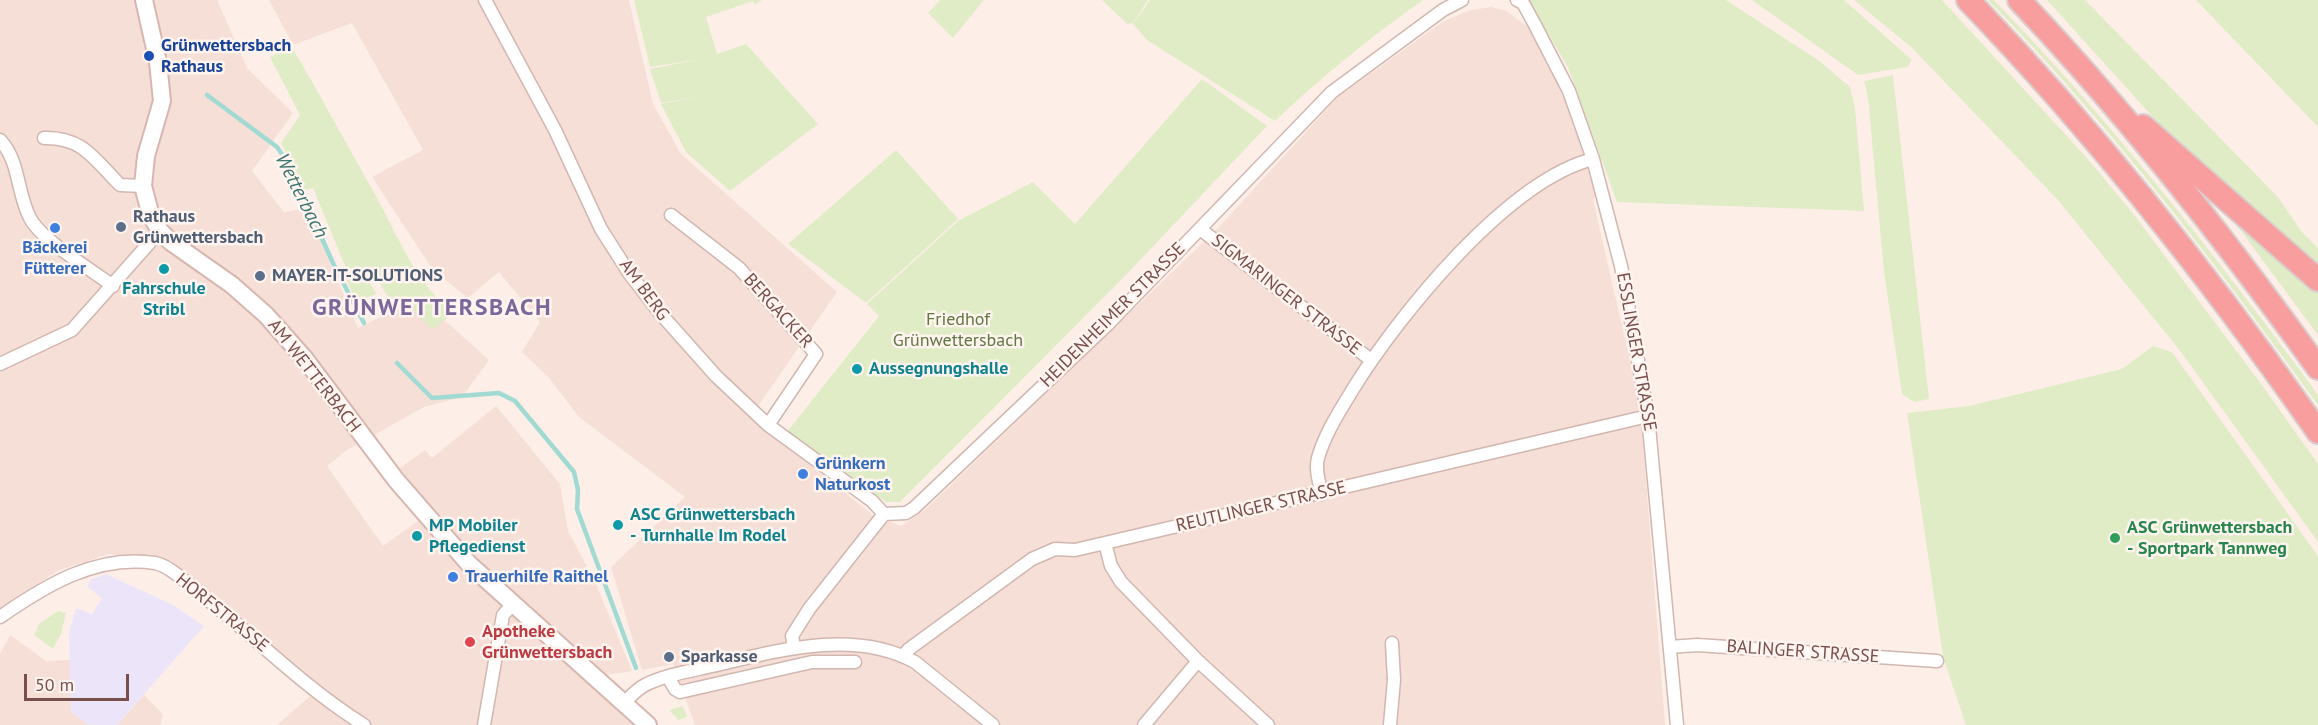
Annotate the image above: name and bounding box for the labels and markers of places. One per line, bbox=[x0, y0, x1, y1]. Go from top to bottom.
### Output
place label: Grünwettersbach Rathaus bbox=[161, 35, 291, 78]
marker: Grünwettersbach Rathaus bbox=[142, 49, 156, 63]
place label: Rathaus Grünwettersbach bbox=[133, 206, 263, 248]
marker: Rathaus Grünwettersbach bbox=[114, 220, 128, 234]
marker: Bäckerei Fütterer bbox=[48, 221, 62, 235]
place label: Bäckerei Fütterer bbox=[22, 237, 88, 280]
marker: Fahrschule Stribl bbox=[157, 262, 171, 276]
place label: MAYER-IT-SOLUTIONS bbox=[272, 265, 443, 287]
marker: MAYER-IT-SOLUTIONS bbox=[253, 269, 267, 283]
place label: Fahrschule Stribl bbox=[122, 278, 206, 320]
place label: Aussegnungshalle bbox=[869, 358, 1008, 380]
marker: Aussegnungshalle bbox=[850, 362, 864, 376]
place label: Grünkern Naturkost bbox=[815, 453, 890, 496]
marker: Grünkern Naturkost bbox=[796, 467, 810, 481]
place label: ASC Grünwettersbach - Turnhalle Im Rodel bbox=[630, 504, 795, 546]
place label: MP Mobiler Pflegedienst bbox=[429, 515, 525, 558]
place label: ASC Grünwettersbach - Sportpark Tannweg bbox=[2127, 517, 2292, 560]
marker: ASC Grünwettersbach - Turnhalle Im Rodel bbox=[611, 518, 625, 532]
marker: MP Mobiler Pflegedienst bbox=[410, 529, 424, 543]
marker: ASC Grünwettersbach - Sportpark Tannweg bbox=[2108, 531, 2122, 545]
place label: Trauerhilfe Raithel bbox=[465, 566, 608, 588]
marker: Trauerhilfe Raithel bbox=[446, 570, 460, 584]
place label: Apotheke Grünwettersbach bbox=[482, 621, 612, 664]
marker: Apotheke Grünwettersbach bbox=[463, 635, 477, 649]
place label: Sparkasse bbox=[681, 646, 758, 668]
marker: Sparkasse bbox=[662, 650, 676, 664]

